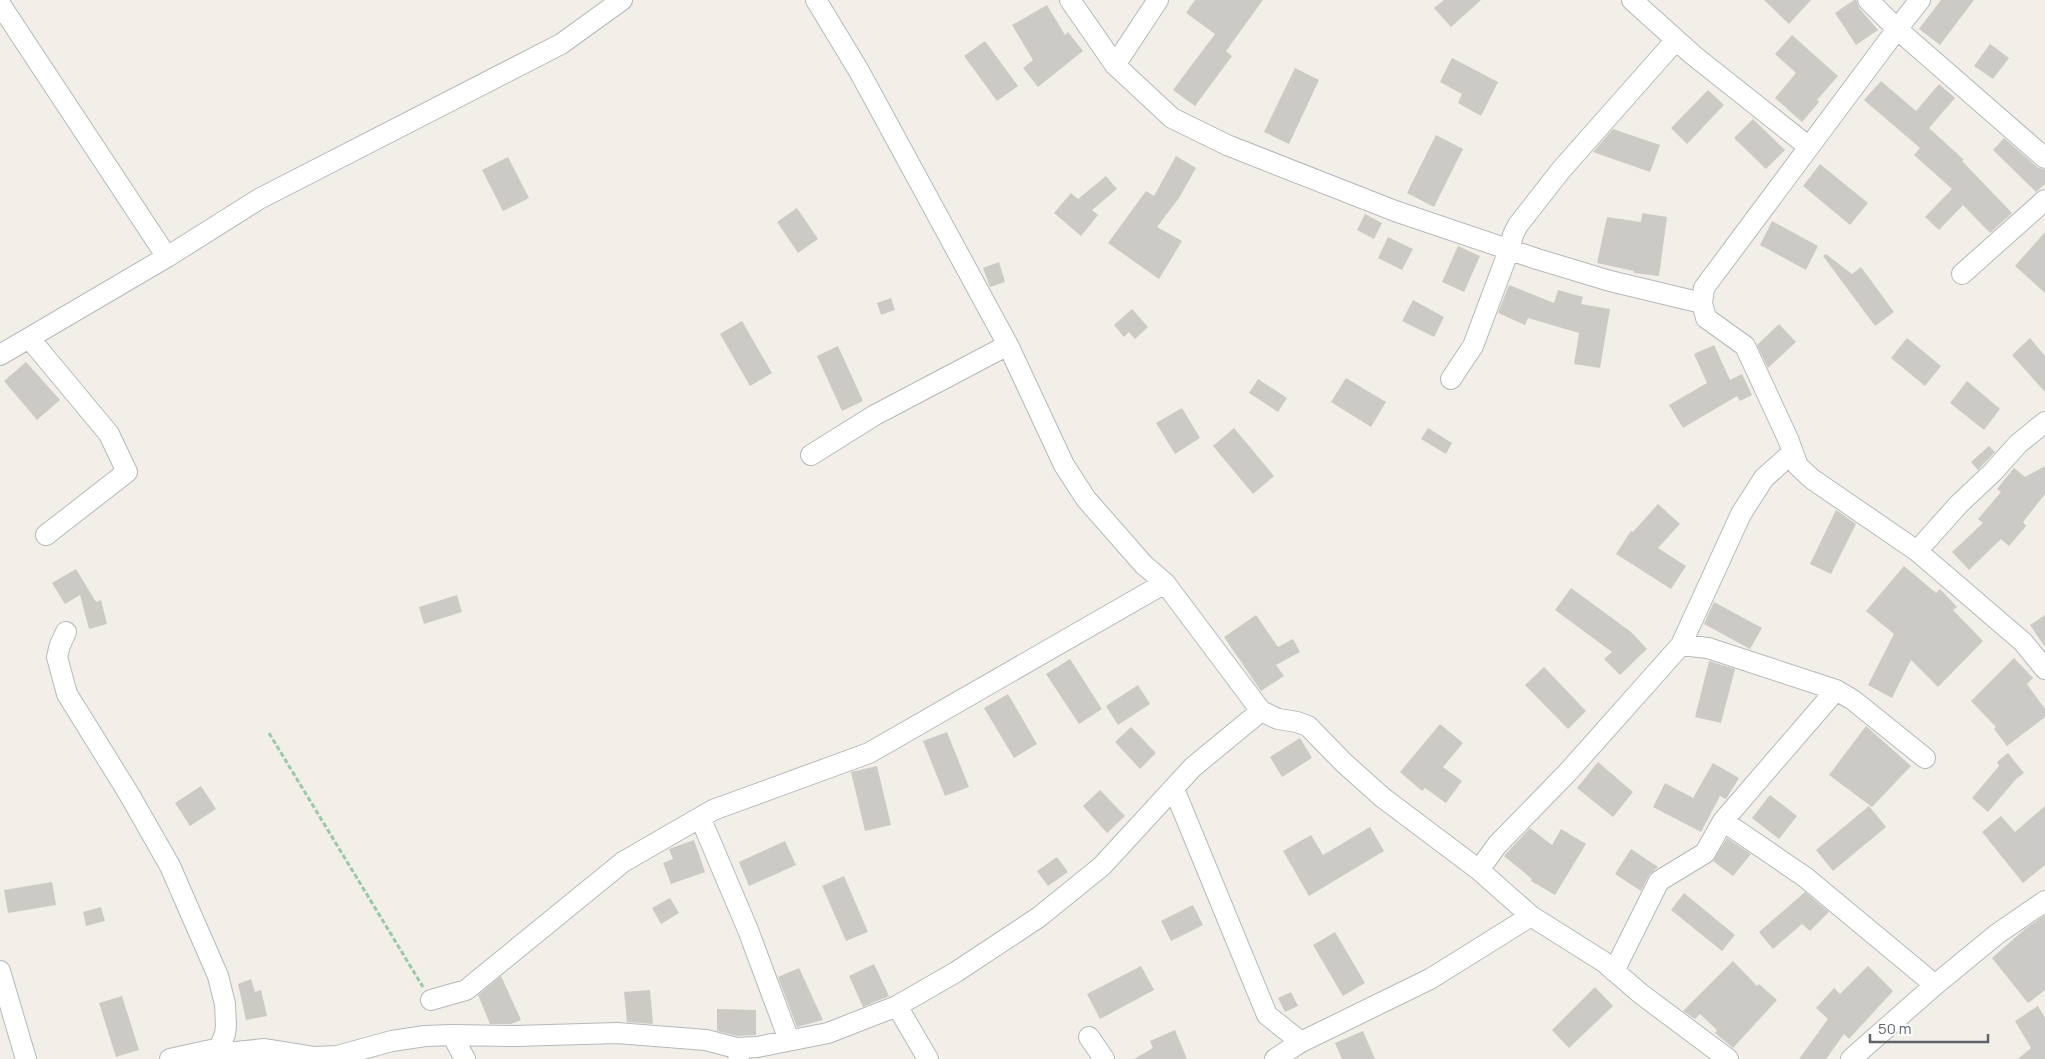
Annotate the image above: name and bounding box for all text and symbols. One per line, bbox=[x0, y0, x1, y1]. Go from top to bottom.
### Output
scale bar bbox=[1870, 1012, 1988, 1044]
text: 50 m bbox=[1878, 1018, 1912, 1039]

